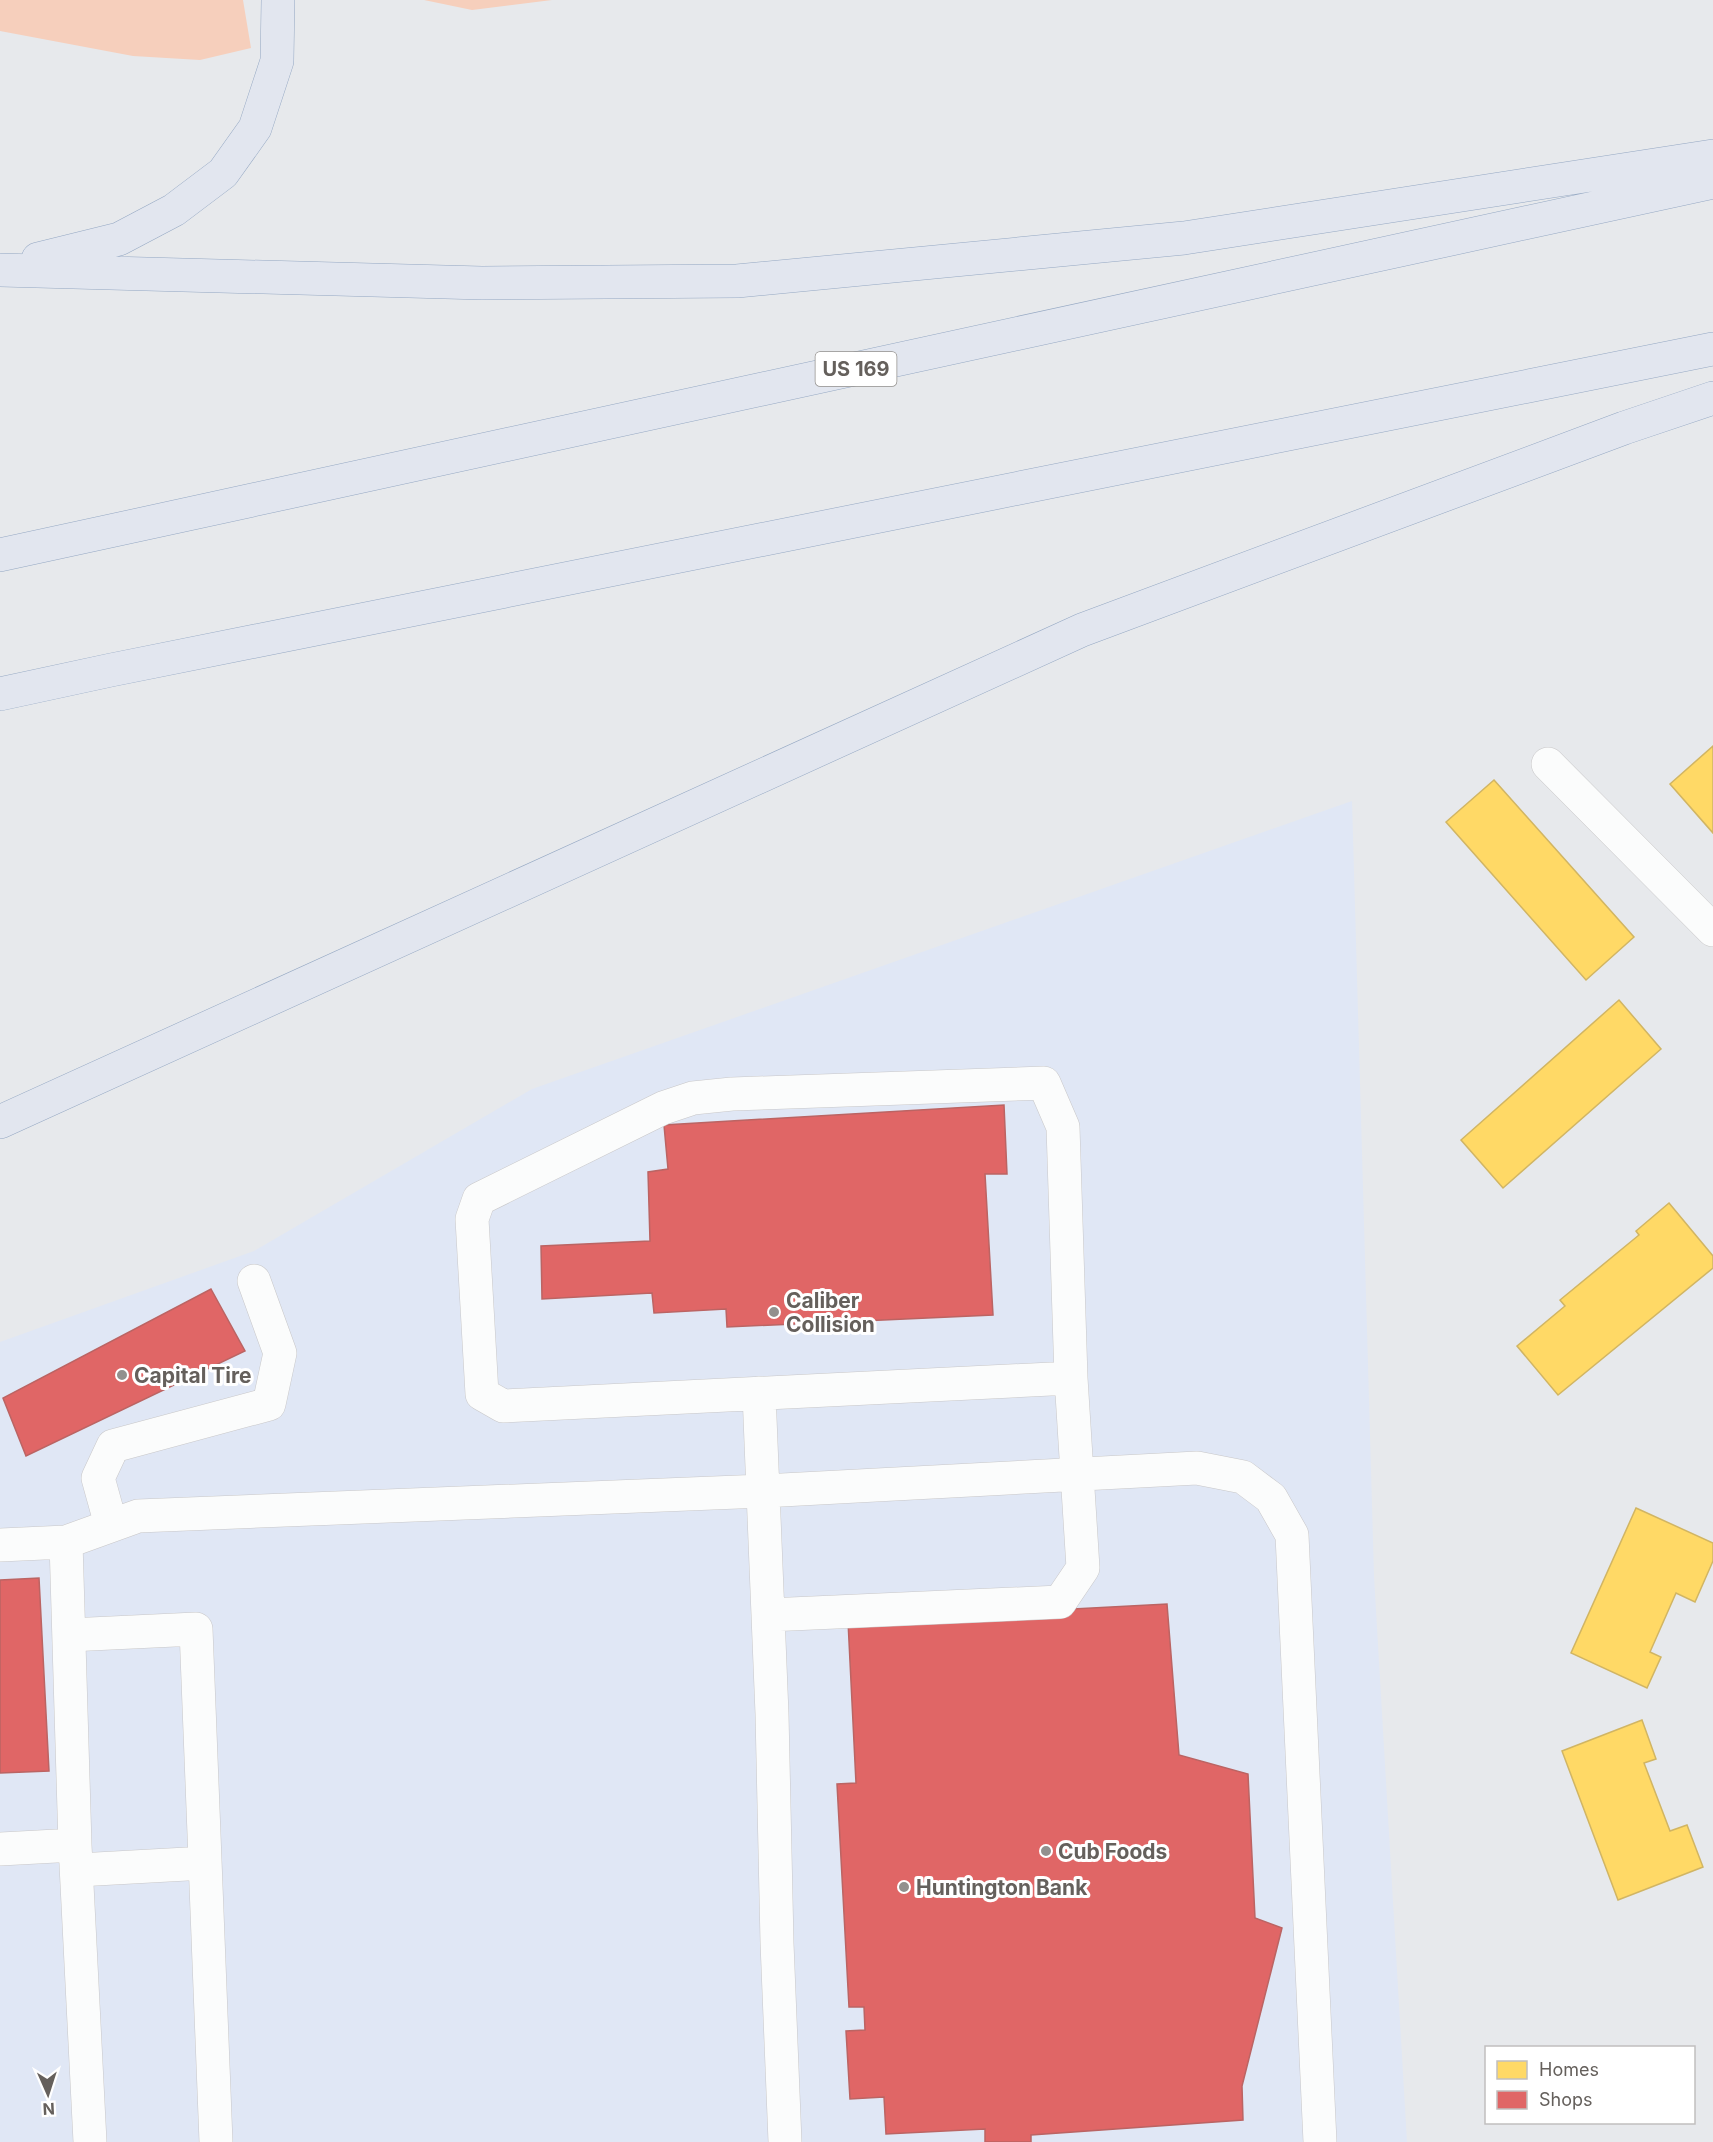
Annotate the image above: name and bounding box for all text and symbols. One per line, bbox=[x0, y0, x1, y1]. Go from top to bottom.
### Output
road number: US 169 bbox=[816, 352, 896, 386]
place label: Caliber Collision bbox=[786, 1288, 875, 1337]
marker: Caliber Collision bbox=[767, 1305, 781, 1319]
place label: Capital Tire bbox=[134, 1363, 252, 1388]
marker: Capital Tire bbox=[115, 1368, 129, 1382]
place label: Cub Foods bbox=[1058, 1839, 1167, 1864]
marker: Cub Foods bbox=[1039, 1844, 1053, 1858]
place label: Huntington Bank bbox=[916, 1875, 1088, 1900]
marker: Huntington Bank bbox=[897, 1880, 911, 1894]
legend bbox=[1485, 2046, 1695, 2124]
text: Homes bbox=[1539, 2059, 1599, 2080]
north arrow bbox=[18, 2064, 78, 2124]
text: Shops bbox=[1539, 2089, 1593, 2110]
text: N bbox=[42, 2099, 55, 2119]

